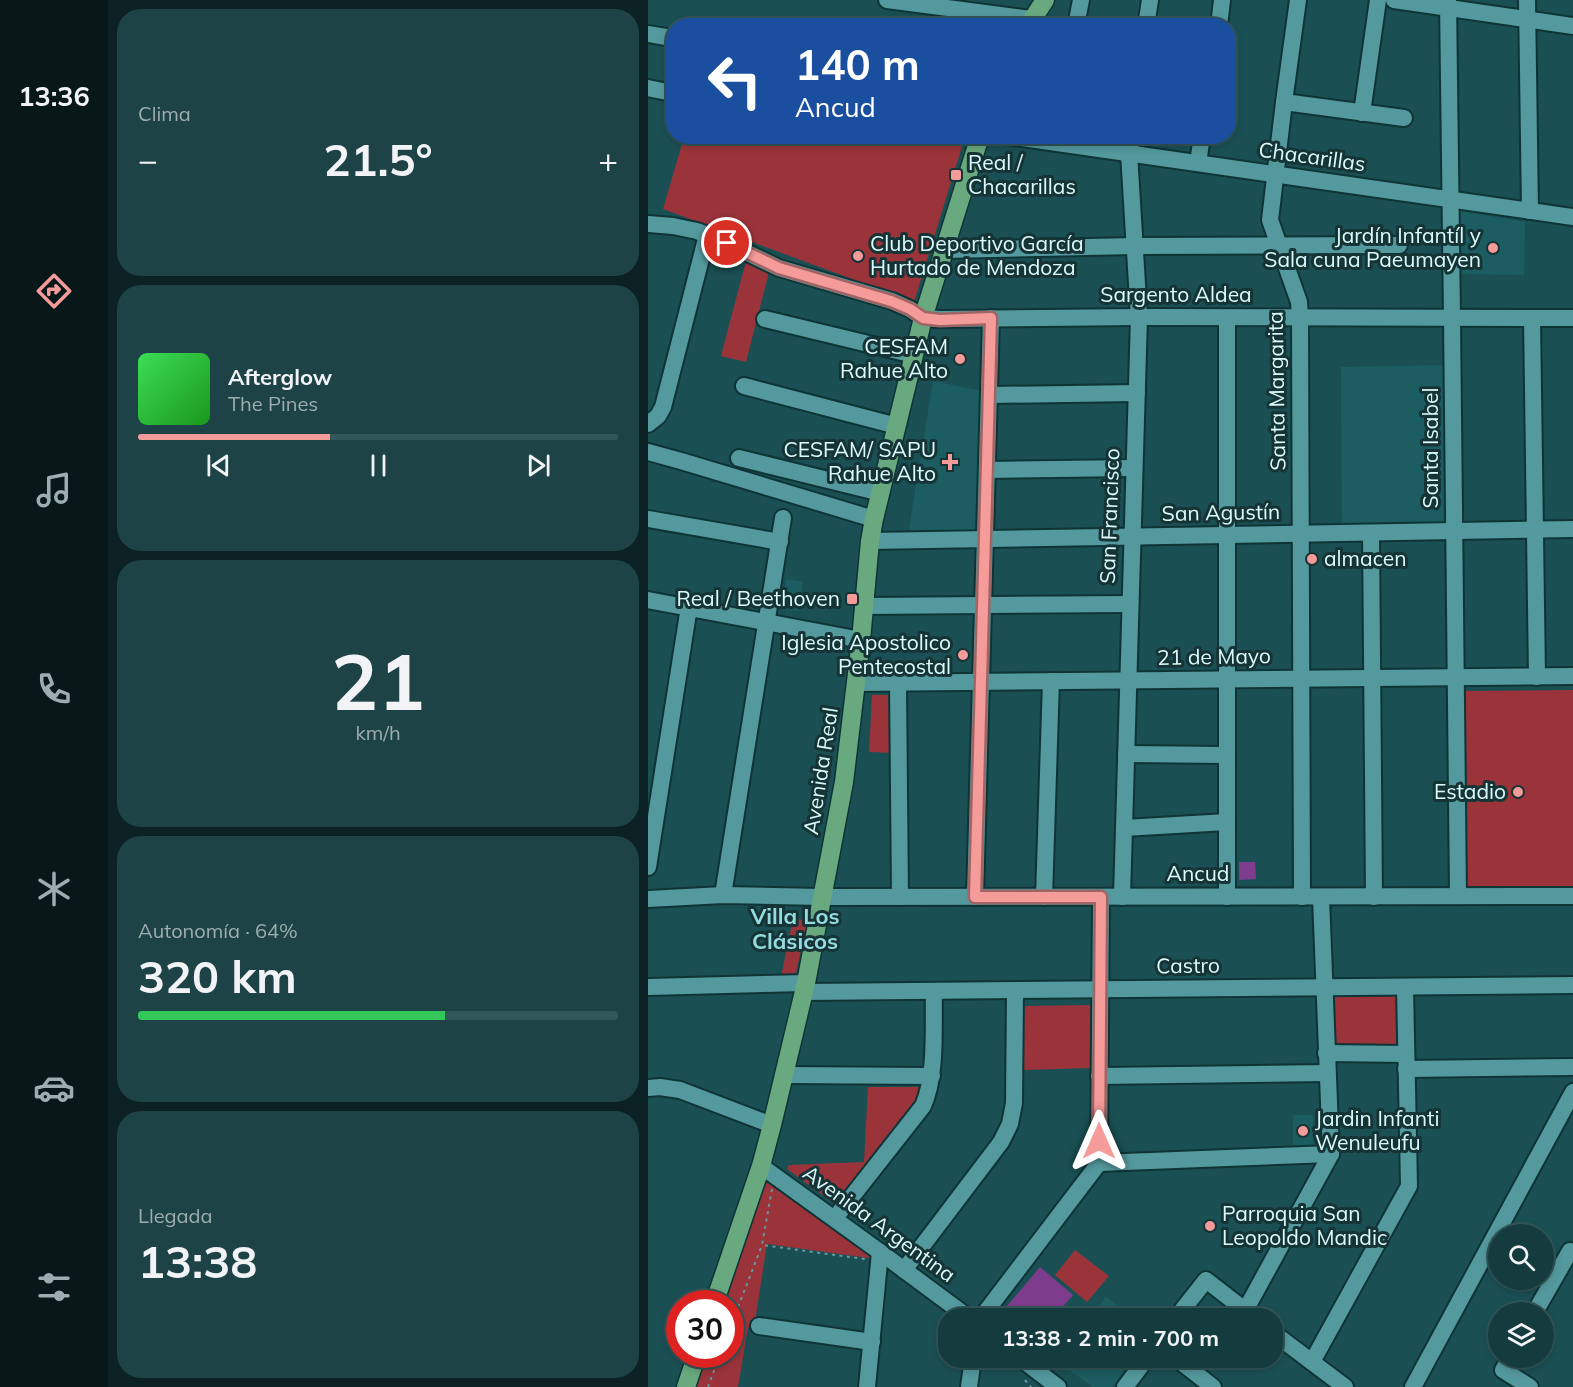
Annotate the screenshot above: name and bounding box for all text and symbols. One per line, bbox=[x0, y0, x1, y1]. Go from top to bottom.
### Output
text: 140 m bbox=[795, 38, 920, 91]
icon: left bbox=[696, 42, 774, 120]
text: 13:36 bbox=[18, 79, 90, 113]
text: Ancud bbox=[795, 90, 876, 124]
text: Clima bbox=[138, 101, 191, 126]
text: 21.5° bbox=[323, 131, 433, 187]
street label: Chacarillas bbox=[1257, 136, 1367, 176]
text: − bbox=[138, 139, 158, 180]
text: + bbox=[598, 139, 618, 180]
place label: Real / Chacarillas bbox=[968, 149, 1076, 199]
marker: Real / Chacarillas bbox=[949, 168, 963, 182]
pin bbox=[701, 217, 752, 268]
place label: Jardín Infantíl y Sala cuna Paeumayen bbox=[1264, 222, 1481, 272]
icon: arrive bbox=[710, 226, 743, 259]
place label: Club Deportivo García Hurtado de Mendoza bbox=[870, 230, 1084, 280]
marker: Jardín Infantíl y Sala cuna Paeumayen bbox=[1486, 241, 1500, 255]
marker: Club Deportivo García Hurtado de Mendoza bbox=[851, 249, 865, 263]
icon: directions bbox=[33, 270, 75, 312]
street label: Sargento Aldea bbox=[1100, 281, 1252, 307]
street label: Santa Margarita bbox=[1262, 311, 1290, 471]
place label: CESFAM Rahue Alto bbox=[840, 333, 948, 383]
marker: CESFAM Rahue Alto bbox=[953, 352, 967, 366]
text: Afterglow bbox=[228, 363, 332, 391]
street label: Santa Isabel bbox=[1417, 388, 1443, 508]
text: The Pines bbox=[228, 391, 318, 416]
place label: CESFAM/ SAPU Rahue Alto bbox=[783, 436, 936, 486]
street label: San Francisco bbox=[1094, 448, 1124, 584]
icon: previous bbox=[202, 449, 235, 482]
icon: pause bbox=[362, 449, 395, 482]
icon: next bbox=[522, 449, 555, 482]
marker: CESFAM/ SAPU Rahue Alto bbox=[941, 453, 959, 471]
icon: music bbox=[33, 469, 75, 511]
street label: San Agustín bbox=[1161, 498, 1280, 526]
place label: almacen bbox=[1324, 545, 1407, 571]
marker: almacen bbox=[1305, 552, 1319, 566]
place label: Real / Beethoven bbox=[676, 585, 840, 611]
marker: Real / Beethoven bbox=[845, 592, 859, 606]
place label: Iglesia Apostolico Pentecostal bbox=[781, 629, 951, 679]
text: 21 bbox=[331, 632, 425, 730]
street label: 21 de Mayo bbox=[1157, 642, 1271, 670]
marker: Iglesia Apostolico Pentecostal bbox=[956, 648, 970, 662]
icon: phone bbox=[33, 668, 75, 710]
street label: Avenida Real bbox=[797, 705, 843, 836]
text: km/h bbox=[355, 720, 401, 745]
place label: Estadio bbox=[1434, 778, 1506, 804]
marker: Estadio bbox=[1511, 785, 1525, 799]
street label: Ancud bbox=[1167, 860, 1229, 886]
icon: climate bbox=[33, 868, 75, 910]
district label: Villa Los Clásicos bbox=[749, 902, 840, 955]
text: Autonomía · 64% bbox=[138, 918, 298, 943]
text: 320 km bbox=[138, 948, 297, 1004]
street label: Castro bbox=[1156, 951, 1220, 979]
icon: car bbox=[33, 1067, 75, 1109]
place label: Jardin Infanti Wenuleufu bbox=[1315, 1105, 1439, 1155]
position arrow bbox=[1067, 1109, 1131, 1173]
marker: Jardin Infanti Wenuleufu bbox=[1296, 1124, 1310, 1138]
street label: Avenida Argentina bbox=[798, 1159, 961, 1287]
place label: Parroquia San Leopoldo Mandic bbox=[1222, 1200, 1387, 1250]
text: Llegada bbox=[138, 1203, 213, 1228]
marker: Parroquia San Leopoldo Mandic bbox=[1203, 1219, 1217, 1233]
map controls bbox=[1488, 1224, 1554, 1368]
button: search bbox=[1488, 1224, 1554, 1290]
text: 13:38 bbox=[138, 1233, 257, 1289]
icon: filters bbox=[33, 1266, 75, 1308]
speed limit sign: 30 bbox=[666, 1290, 744, 1368]
button: layers bbox=[1488, 1302, 1554, 1368]
text: 13:38 · 2 min · 700 m bbox=[1002, 1324, 1219, 1352]

